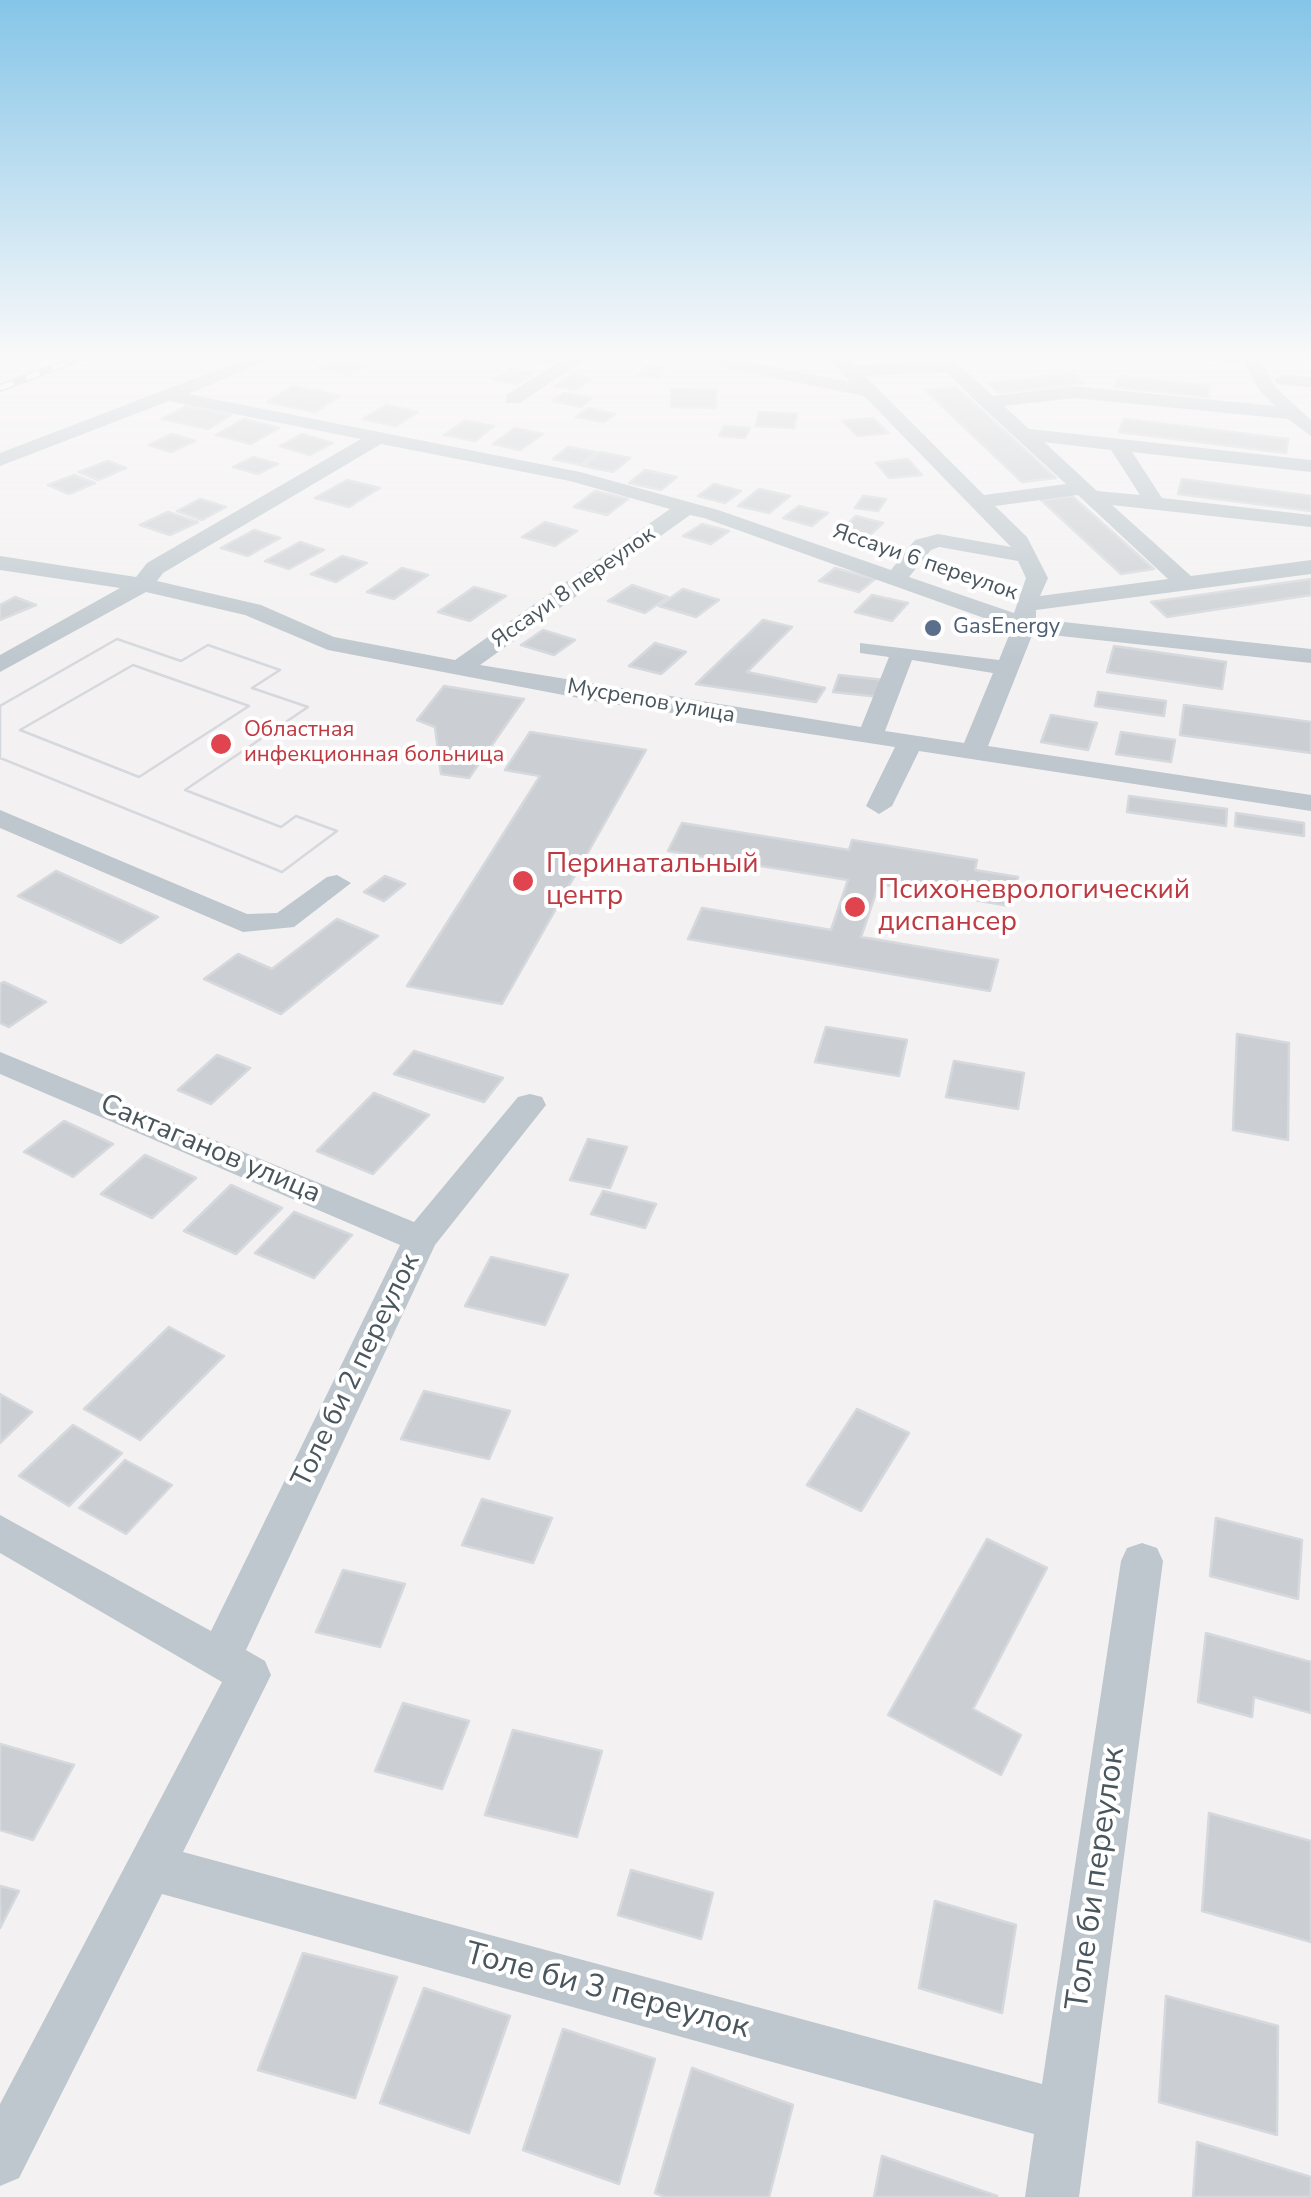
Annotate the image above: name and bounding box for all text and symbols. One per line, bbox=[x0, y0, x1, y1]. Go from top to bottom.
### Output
street label: Яссауи 6 переулок bbox=[829, 519, 1021, 607]
street label: Яссауи 8 переулок bbox=[487, 522, 661, 654]
place label: GasEnergy bbox=[953, 615, 1060, 641]
marker: GasEnergy bbox=[922, 617, 944, 639]
street label: Мусрепов улица bbox=[565, 674, 737, 730]
place label: Областная инфекционная больница bbox=[244, 718, 504, 769]
marker: Областная инфекционная больница bbox=[208, 731, 234, 757]
place label: Перинатальный центр bbox=[546, 848, 759, 914]
marker: Перинатальный центр bbox=[510, 868, 536, 894]
place label: Психоневрологический диспансер bbox=[878, 874, 1190, 940]
marker: Психоневрологический диспансер bbox=[842, 894, 868, 920]
street label: Сактаганов улица bbox=[95, 1088, 325, 1212]
street label: Толе би 2 переулок bbox=[286, 1249, 428, 1493]
street label: Толе би переулок bbox=[1060, 1745, 1134, 2013]
street label: Толе би 3 переулок bbox=[461, 1936, 753, 2048]

